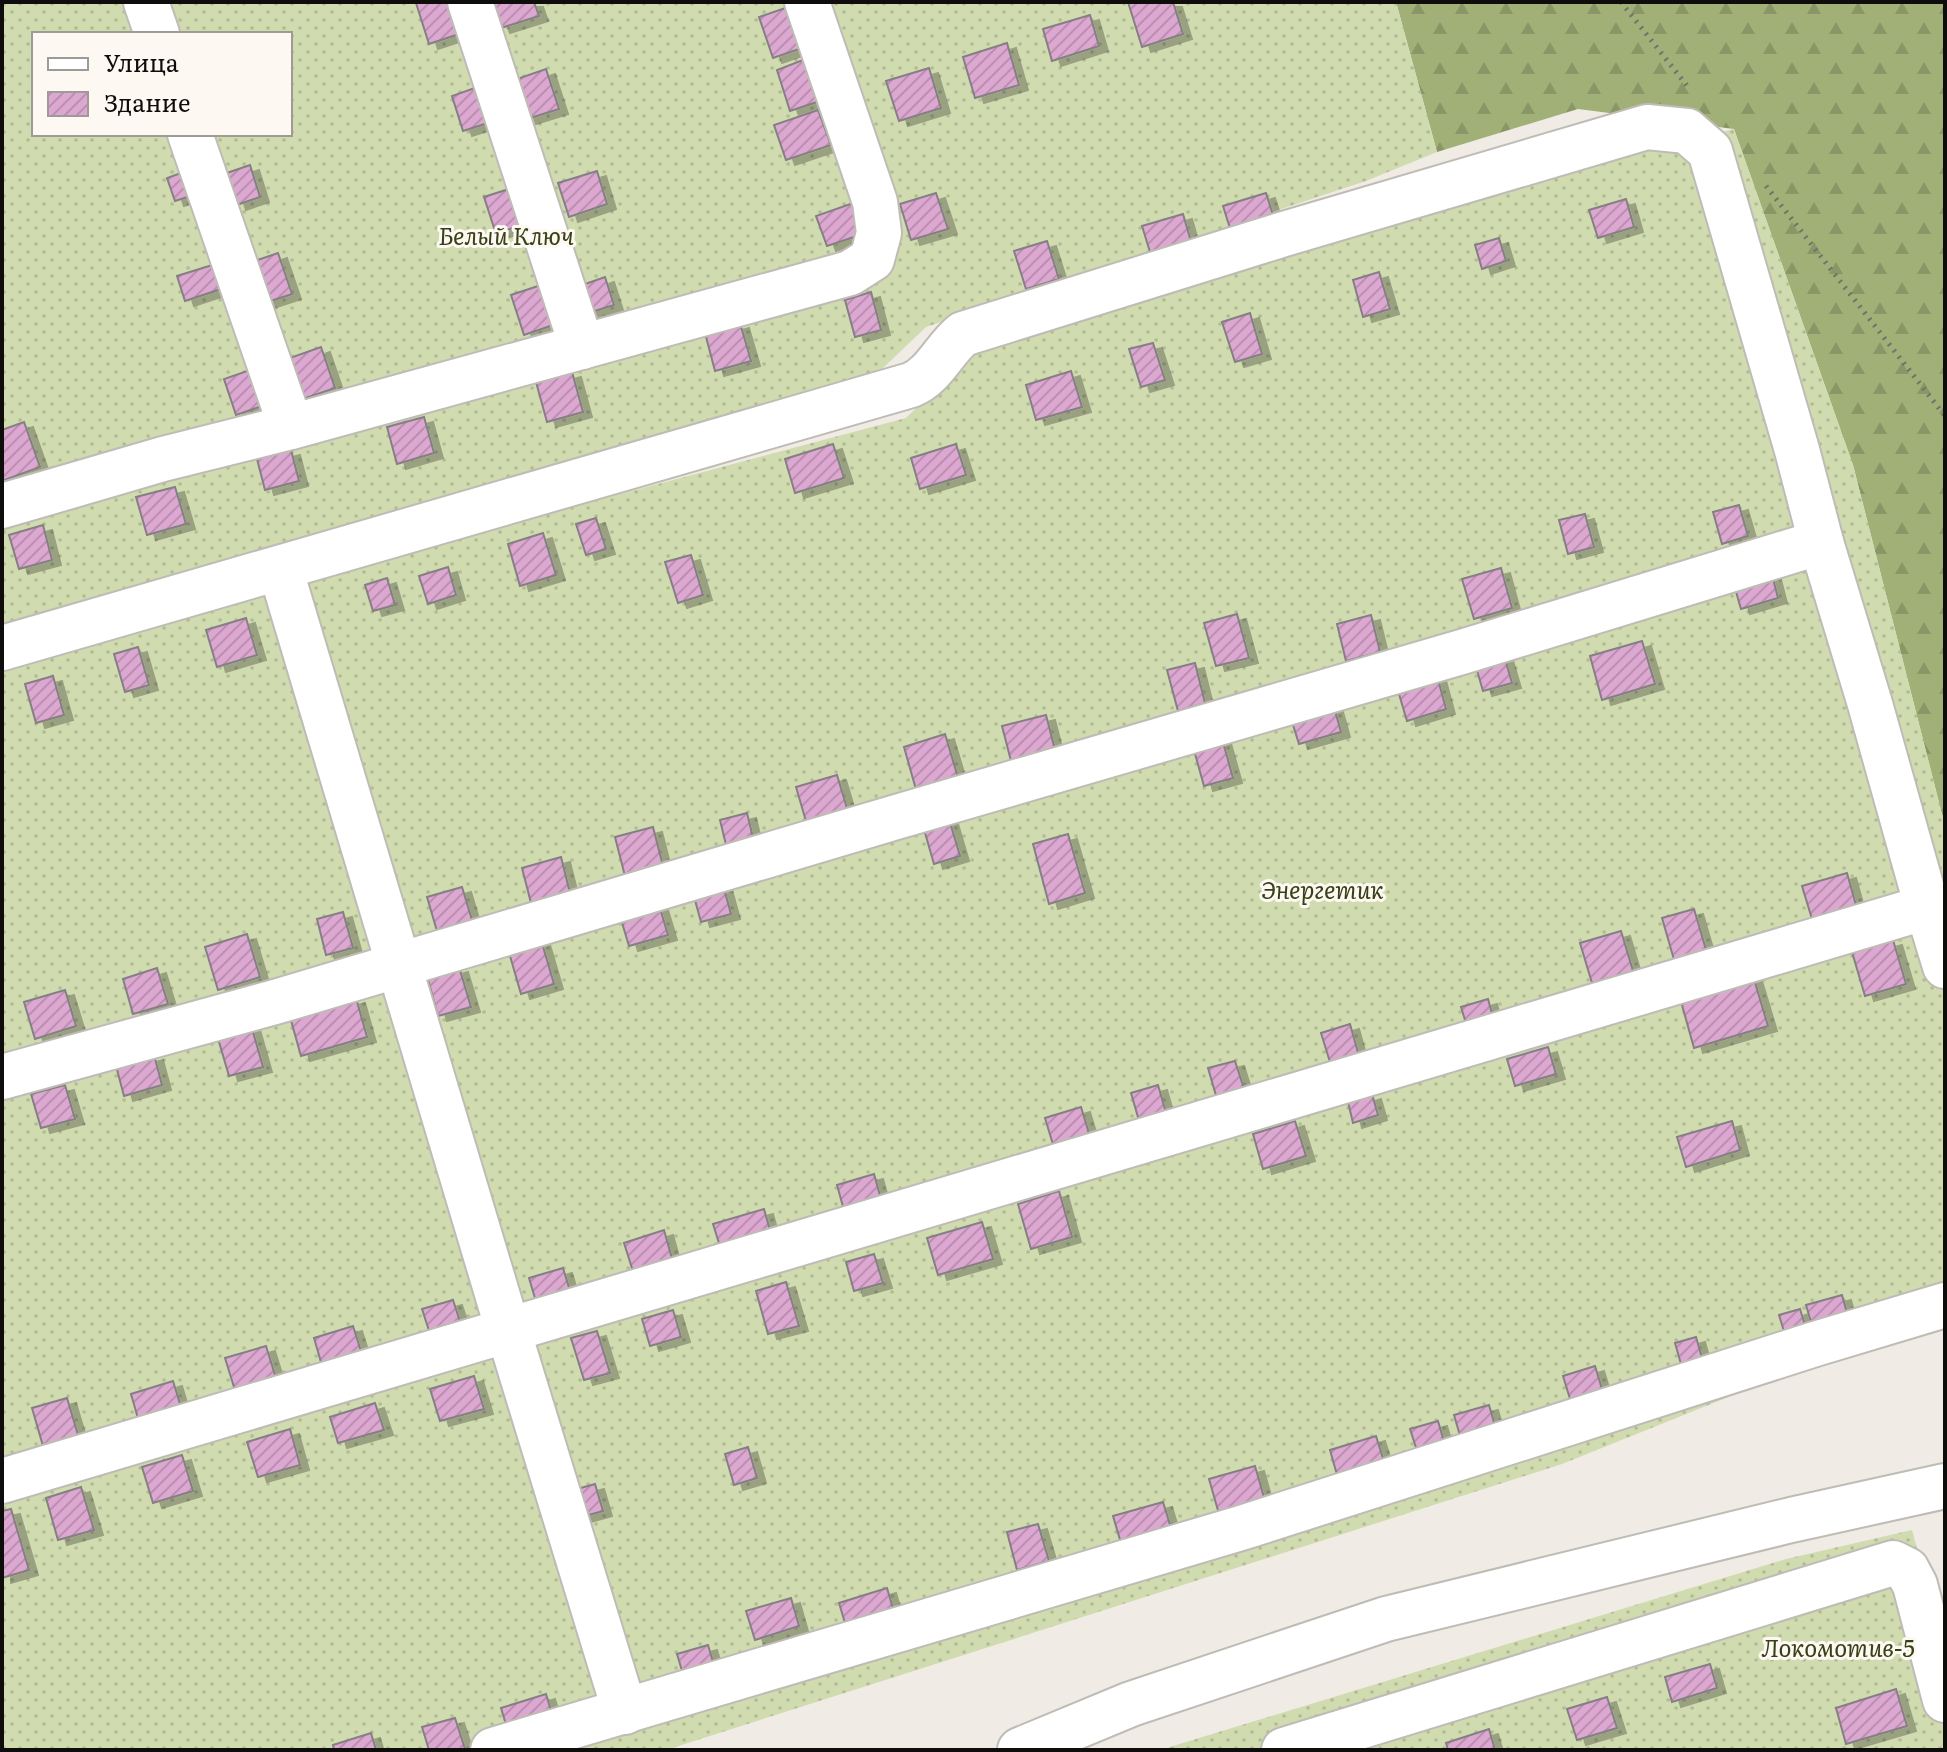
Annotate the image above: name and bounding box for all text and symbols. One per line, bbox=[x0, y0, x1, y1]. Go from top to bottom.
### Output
legend bbox=[32, 32, 292, 136]
text: Улица bbox=[104, 44, 179, 79]
text: Здание bbox=[104, 84, 190, 119]
park label: Белый Ключ bbox=[438, 217, 574, 252]
park label: Энергетик bbox=[1260, 871, 1384, 906]
park label: Локомотив-5 bbox=[1761, 1629, 1915, 1664]

